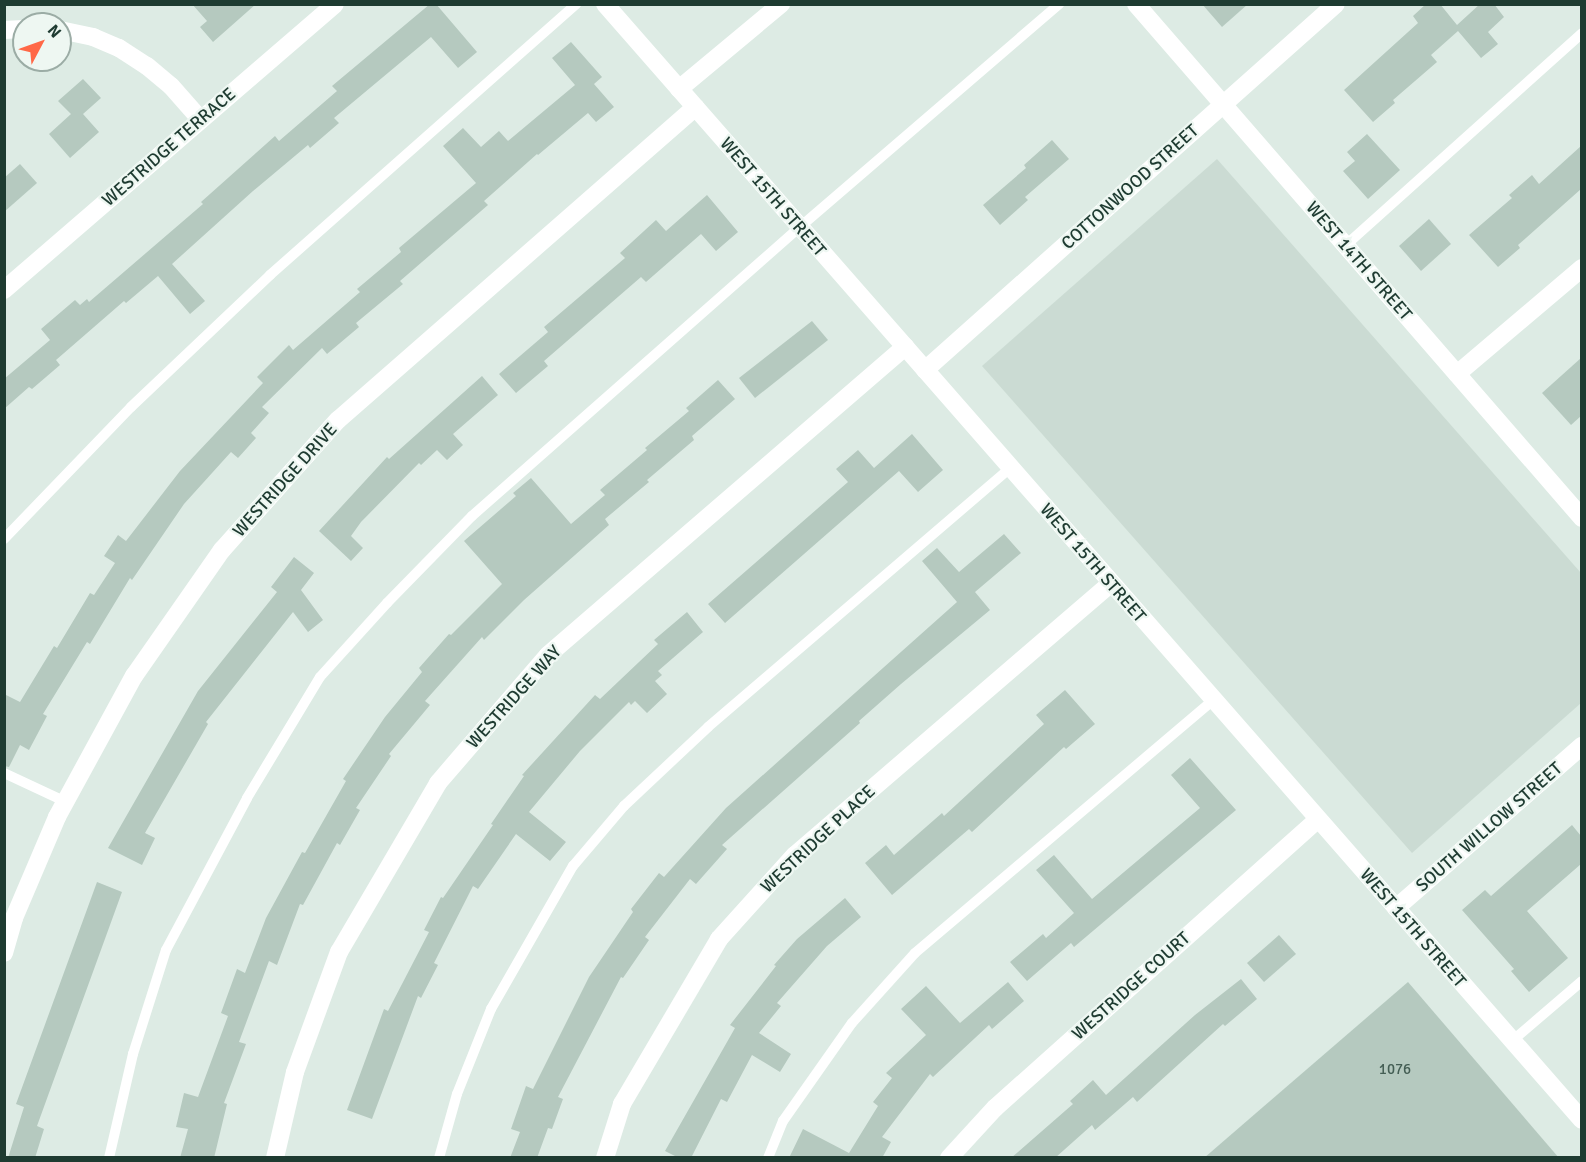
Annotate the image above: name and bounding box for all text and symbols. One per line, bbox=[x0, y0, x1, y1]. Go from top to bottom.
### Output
north arrow bbox=[12, 12, 72, 72]
text: N bbox=[43, 21, 65, 42]
street label: WESTRIDGE TERRACE bbox=[98, 83, 240, 211]
street label: COTTONWOOD STREET bbox=[1057, 120, 1203, 254]
street label: WEST 15TH STREET bbox=[715, 133, 831, 261]
street label: WEST 14TH STREET bbox=[1301, 197, 1417, 325]
street label: WESTRIDGE DRIVE bbox=[228, 419, 342, 541]
street label: WEST 15TH STREET bbox=[1035, 499, 1151, 627]
street label: WESTRIDGE WAY bbox=[462, 641, 566, 753]
street label: SOUTH WILLOW STREET bbox=[1411, 758, 1567, 896]
street label: WESTRIDGE PLACE bbox=[756, 780, 880, 898]
street label: WEST 15TH STREET bbox=[1355, 864, 1471, 992]
street label: WESTRIDGE COURT bbox=[1068, 927, 1194, 1045]
house number: 1076 bbox=[1379, 1061, 1411, 1079]

